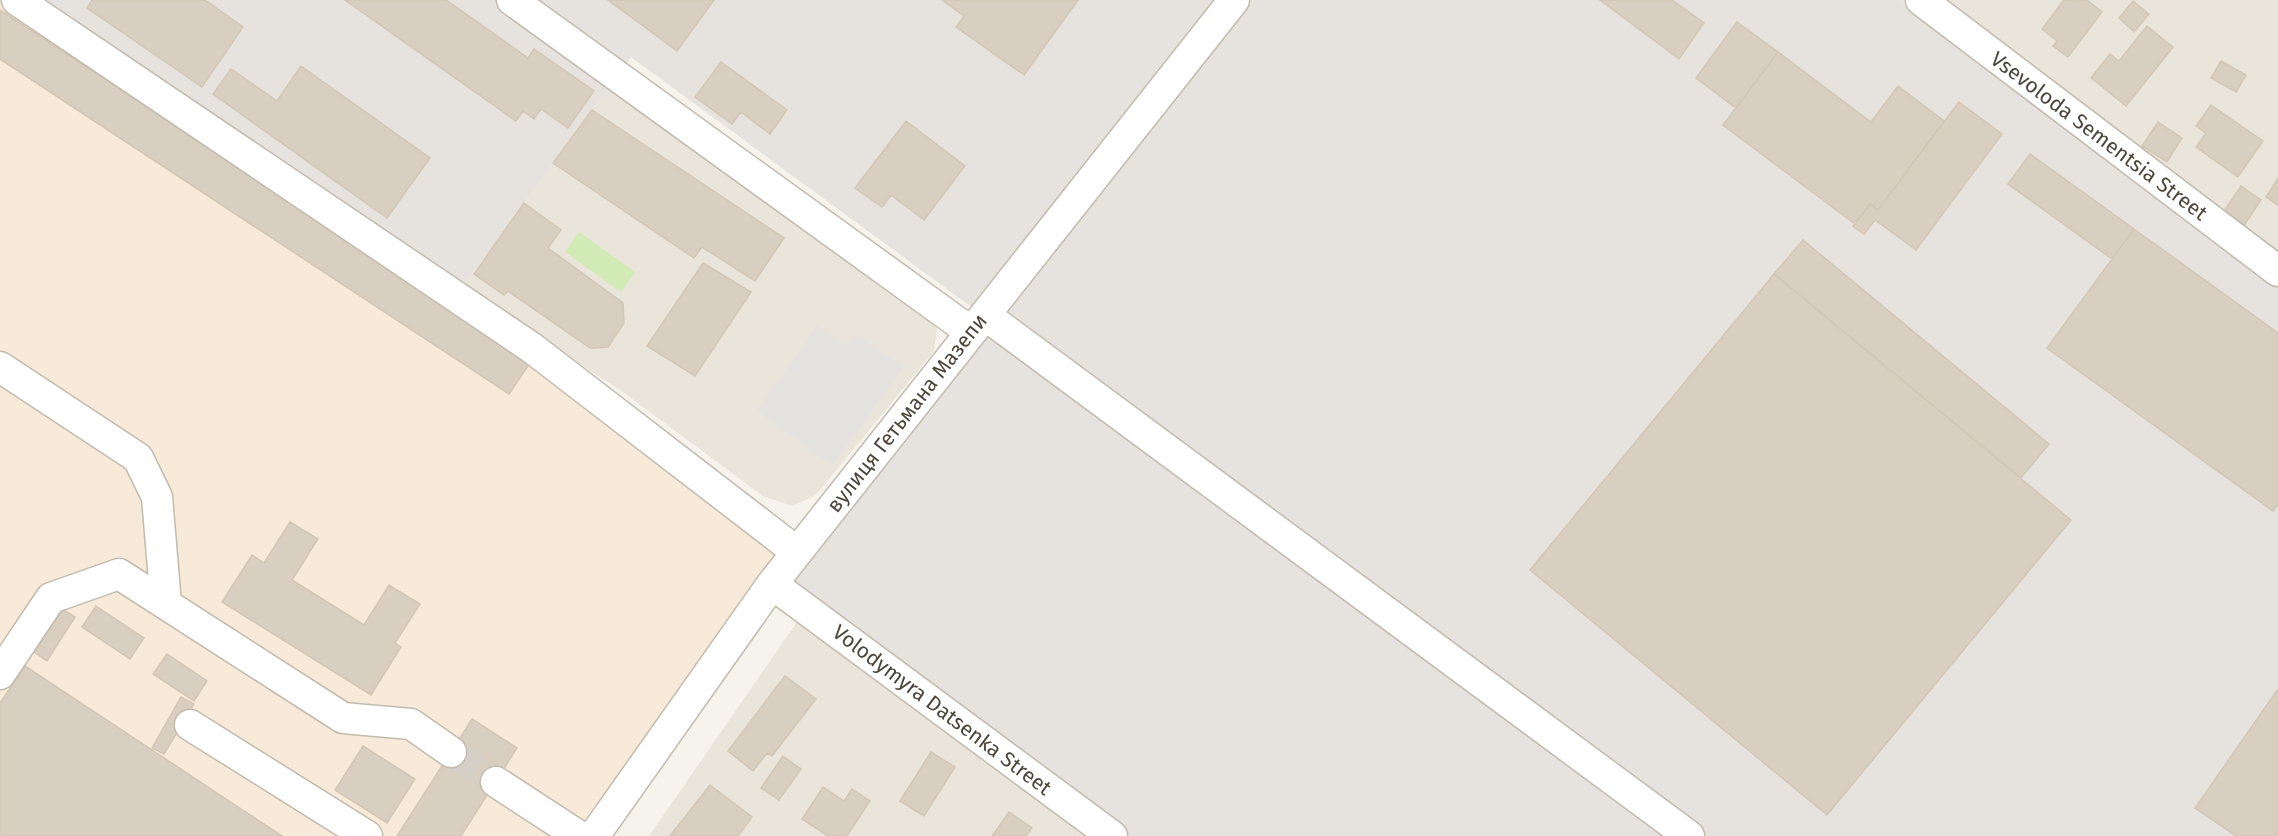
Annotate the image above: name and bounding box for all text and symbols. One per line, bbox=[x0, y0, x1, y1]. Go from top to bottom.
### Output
street label: Vsevoloda Sementsia Street bbox=[1985, 46, 2213, 226]
street label: вулиця Гетьмана Мазепи bbox=[821, 308, 993, 518]
street label: Volodymyra Datsenka Street bbox=[827, 619, 1057, 801]

